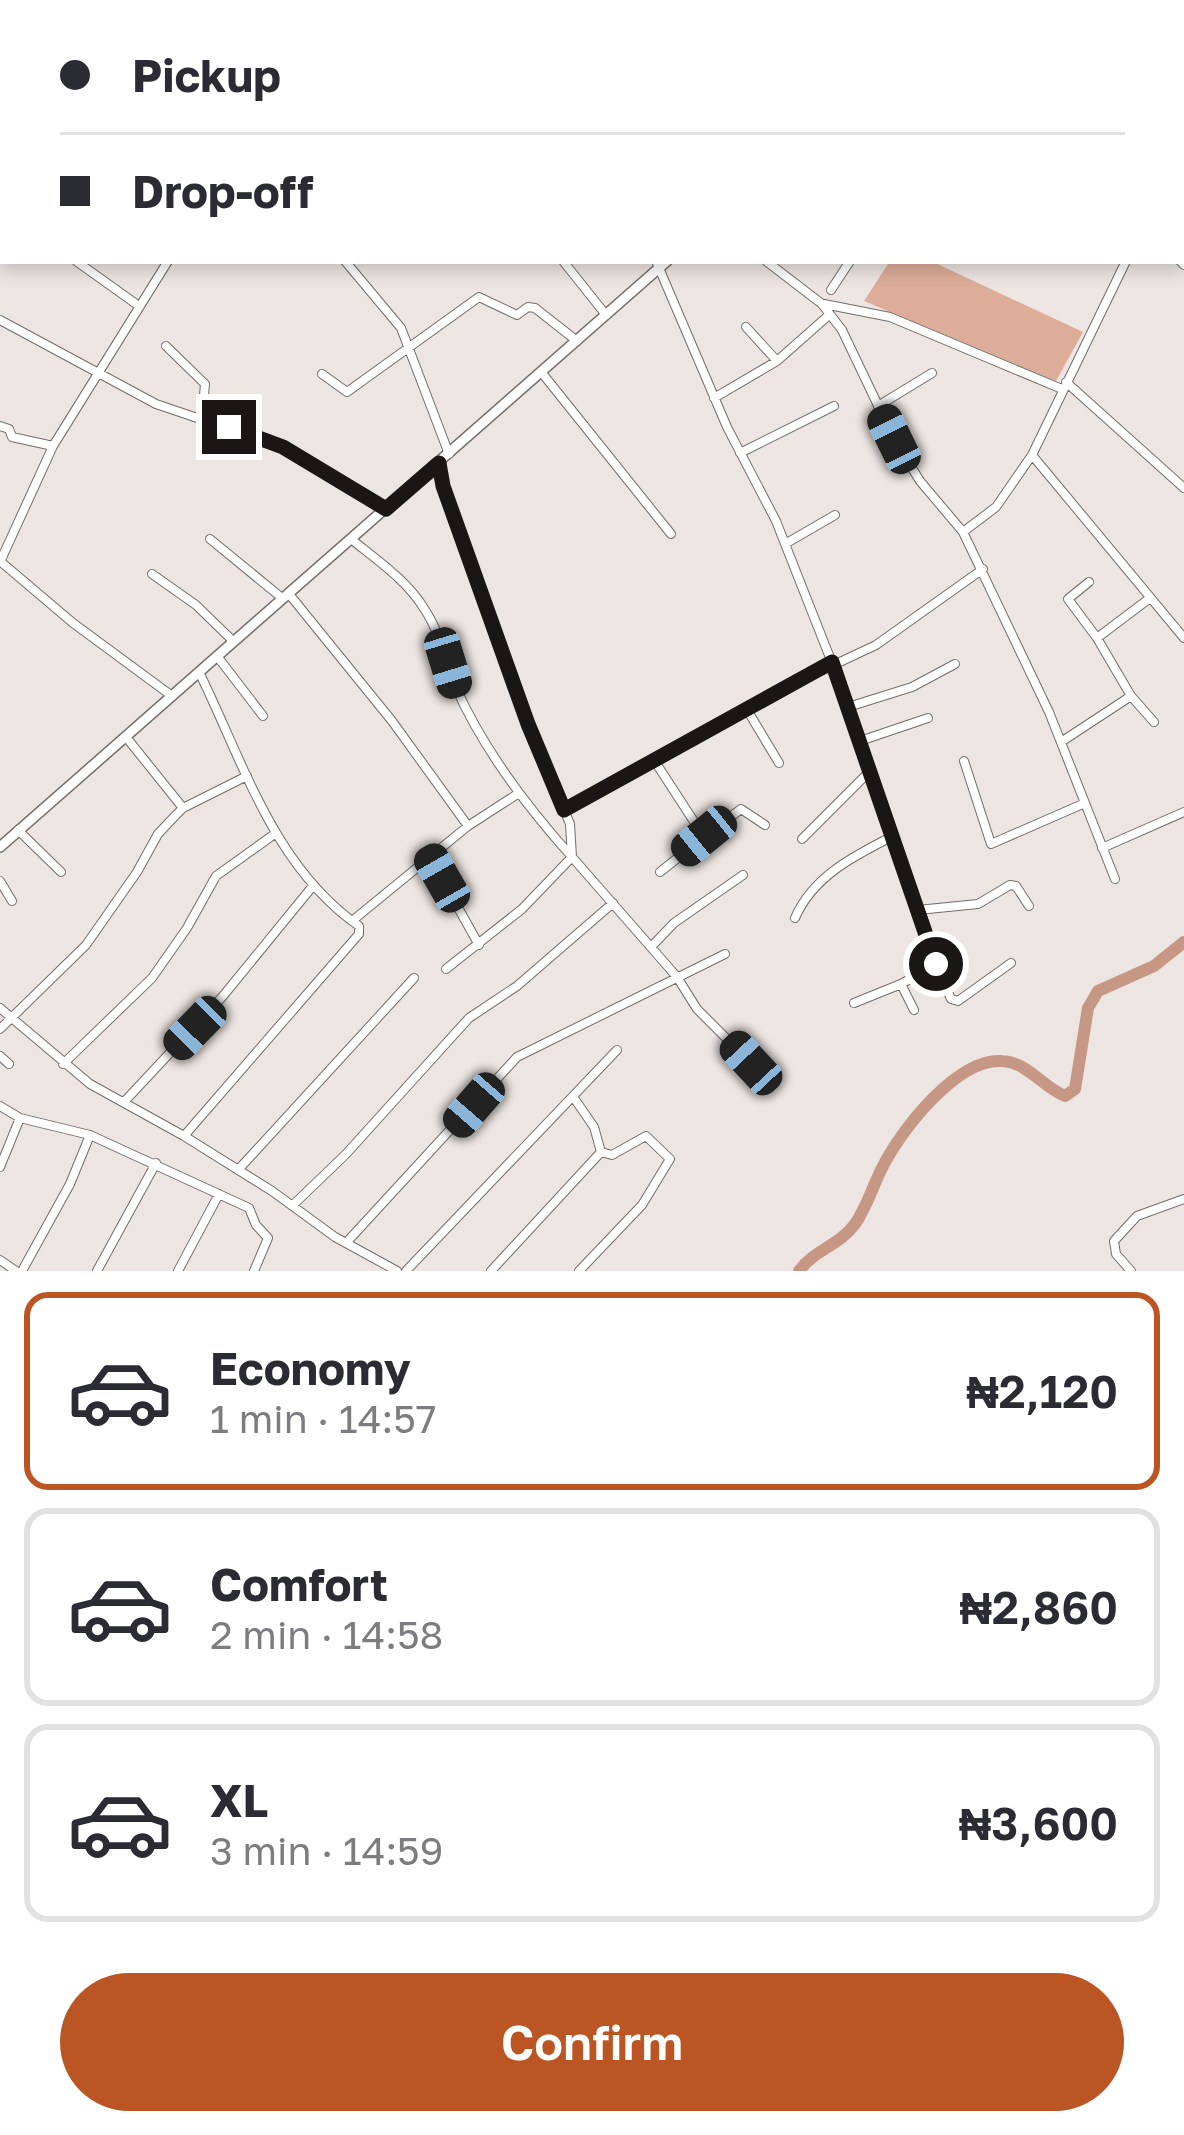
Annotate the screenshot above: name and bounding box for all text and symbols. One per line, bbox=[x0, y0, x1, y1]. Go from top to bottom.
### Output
text: Pickup bbox=[132, 48, 281, 102]
text: Drop-off bbox=[132, 164, 313, 218]
car bbox=[862, 399, 926, 479]
route end bbox=[202, 400, 256, 454]
car bbox=[420, 623, 476, 703]
car bbox=[665, 799, 743, 873]
car bbox=[408, 838, 476, 918]
route start bbox=[909, 937, 963, 991]
car bbox=[157, 990, 233, 1066]
car bbox=[713, 1024, 789, 1102]
car bbox=[437, 1066, 511, 1144]
icon: car bbox=[66, 1337, 174, 1445]
text: Economy bbox=[210, 1341, 411, 1395]
text: ₦2,120 bbox=[966, 1364, 1118, 1418]
text: 1 min · 14:57 bbox=[210, 1395, 437, 1442]
icon: car bbox=[66, 1553, 174, 1661]
text: Comfort bbox=[210, 1557, 388, 1611]
text: ₦2,860 bbox=[959, 1580, 1118, 1634]
text: 2 min · 14:58 bbox=[210, 1611, 443, 1658]
icon: car bbox=[66, 1769, 174, 1877]
text: XL bbox=[210, 1773, 268, 1827]
text: ₦3,600 bbox=[959, 1796, 1118, 1850]
text: 3 min · 14:59 bbox=[210, 1827, 443, 1874]
button: Confirm bbox=[60, 1973, 1124, 2111]

